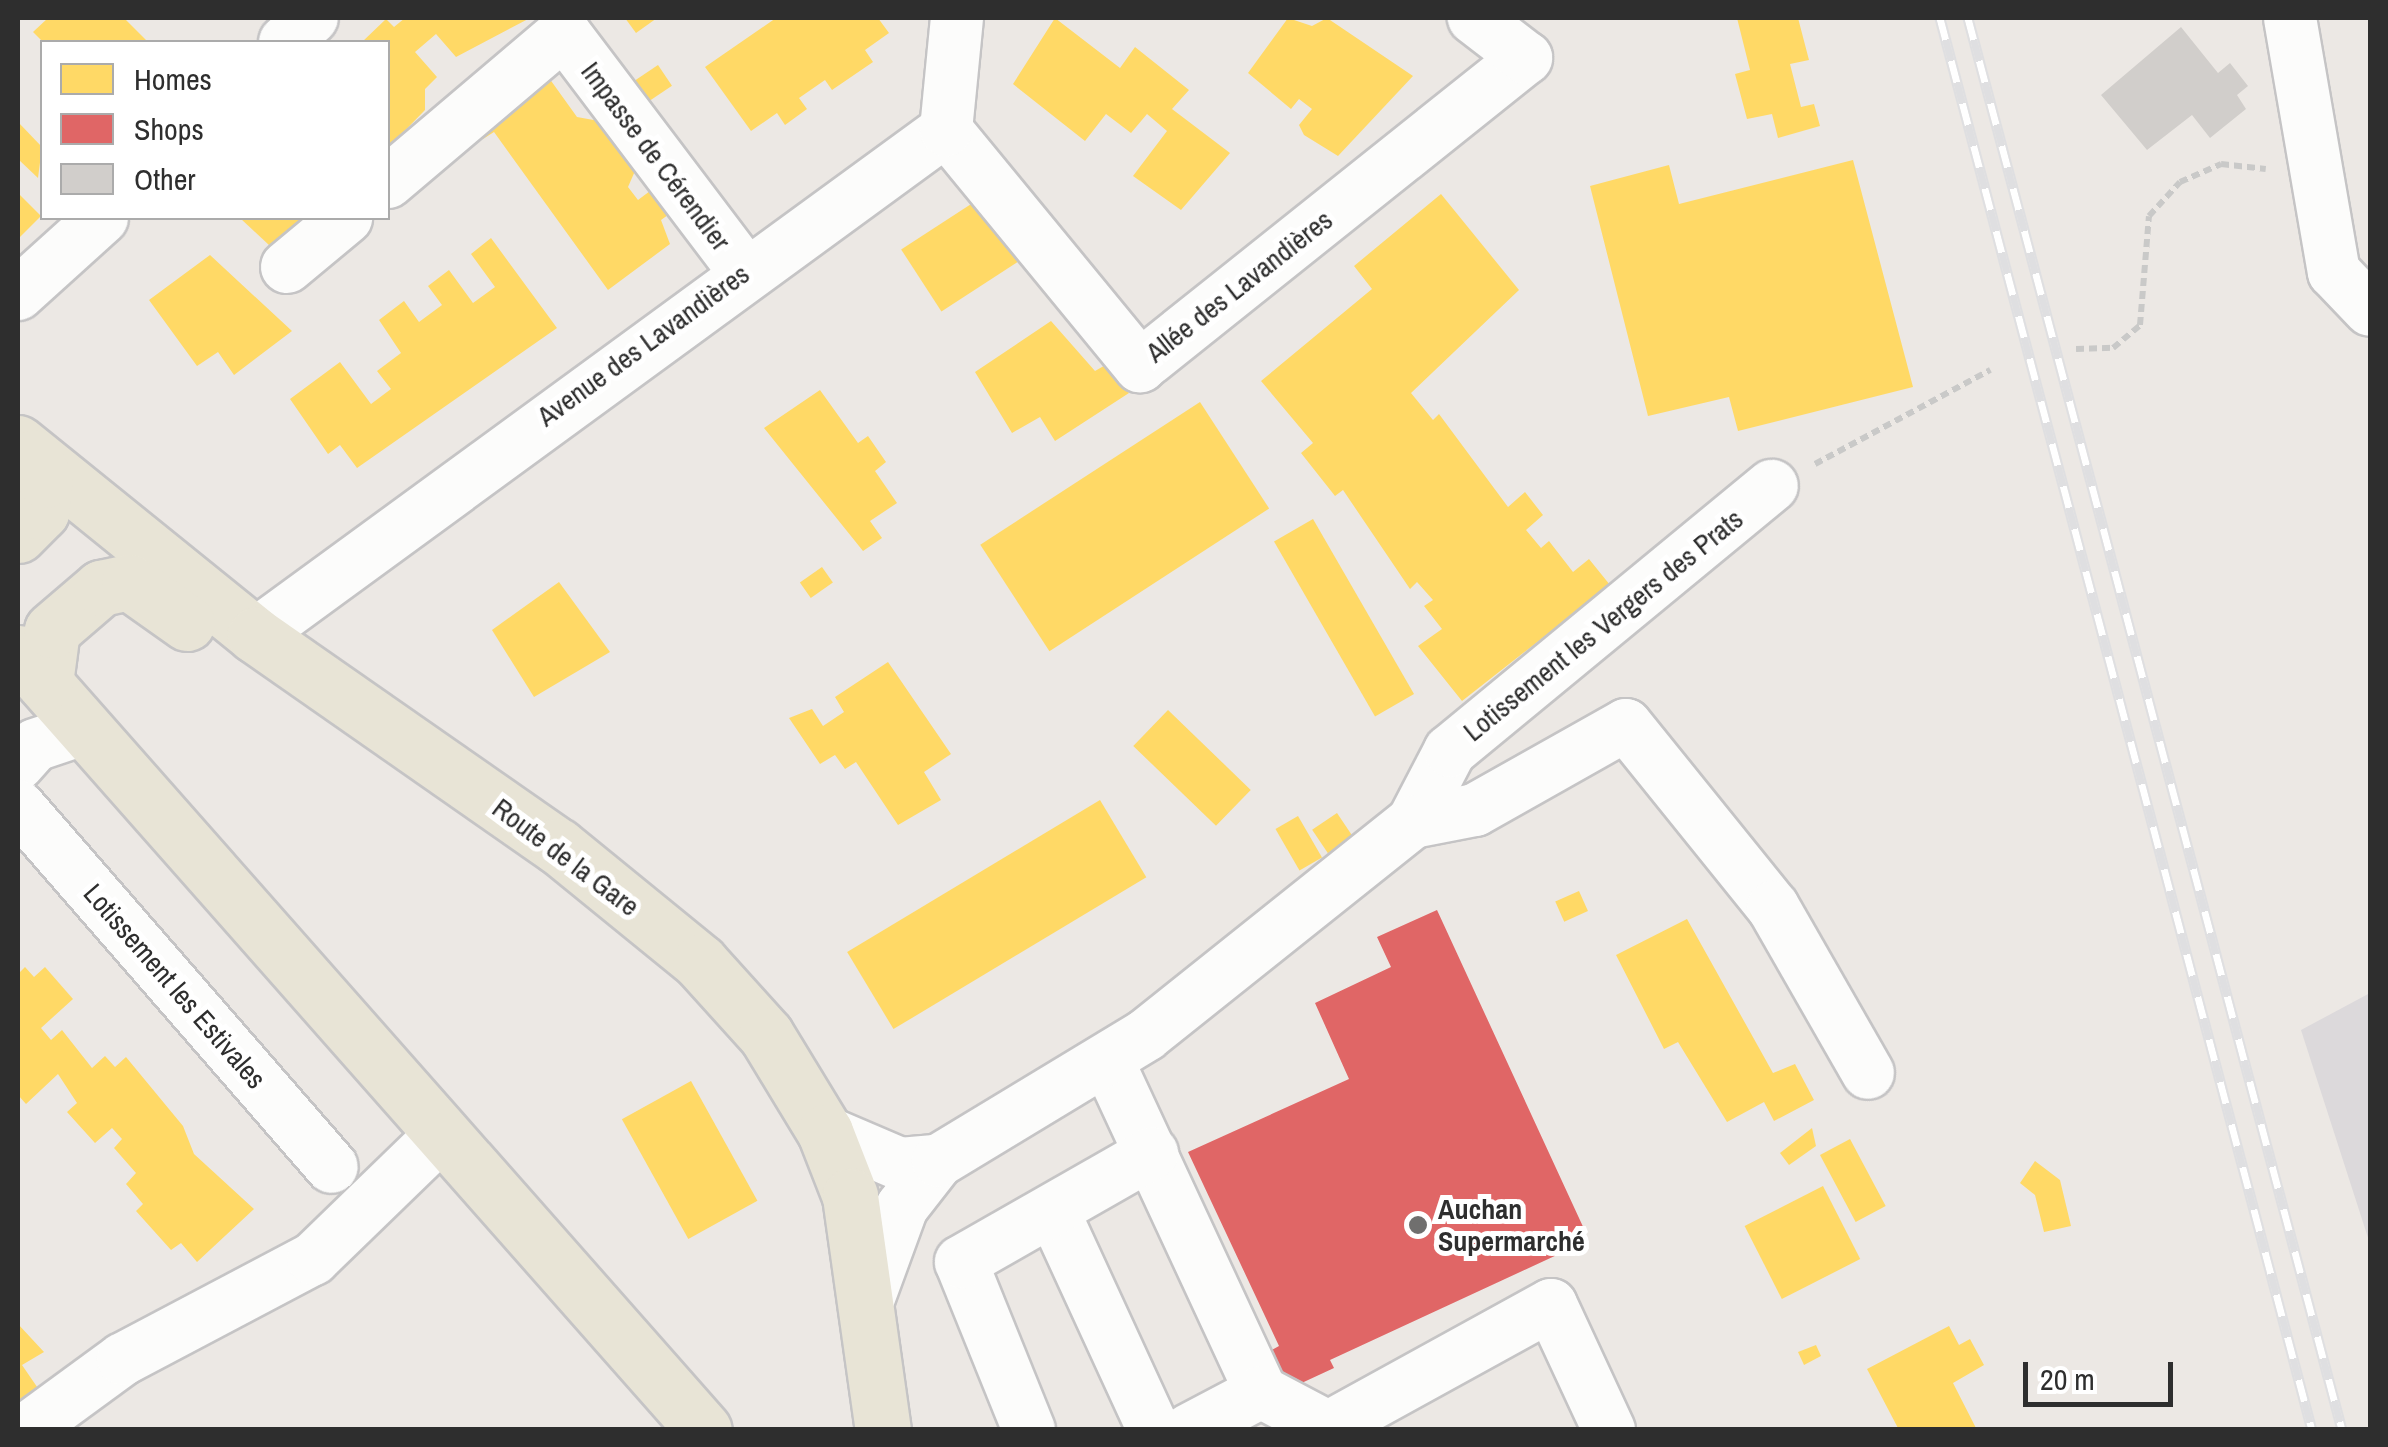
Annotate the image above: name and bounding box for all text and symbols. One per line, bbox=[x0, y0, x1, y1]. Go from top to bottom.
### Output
legend bbox=[40, 40, 390, 220]
street label: Impasse de Cérendier bbox=[574, 55, 738, 257]
text: Homes bbox=[134, 59, 212, 99]
text: Shops bbox=[134, 109, 204, 149]
text: Other bbox=[134, 159, 196, 199]
street label: Allée des Lavandières bbox=[1139, 203, 1339, 369]
street label: Avenue des Lavandières bbox=[531, 257, 755, 433]
street label: Lotissement les Vergers des Prats bbox=[1457, 502, 1749, 748]
street label: Route de la Gare bbox=[486, 791, 646, 923]
street label: Lotissement les Estivales bbox=[77, 877, 273, 1095]
place label: Auchan Supermarché bbox=[1438, 1192, 1585, 1258]
marker: Auchan Supermarché bbox=[1407, 1214, 1429, 1236]
scale bar bbox=[2028, 1342, 2178, 1404]
text: 20 m bbox=[2040, 1359, 2095, 1399]

